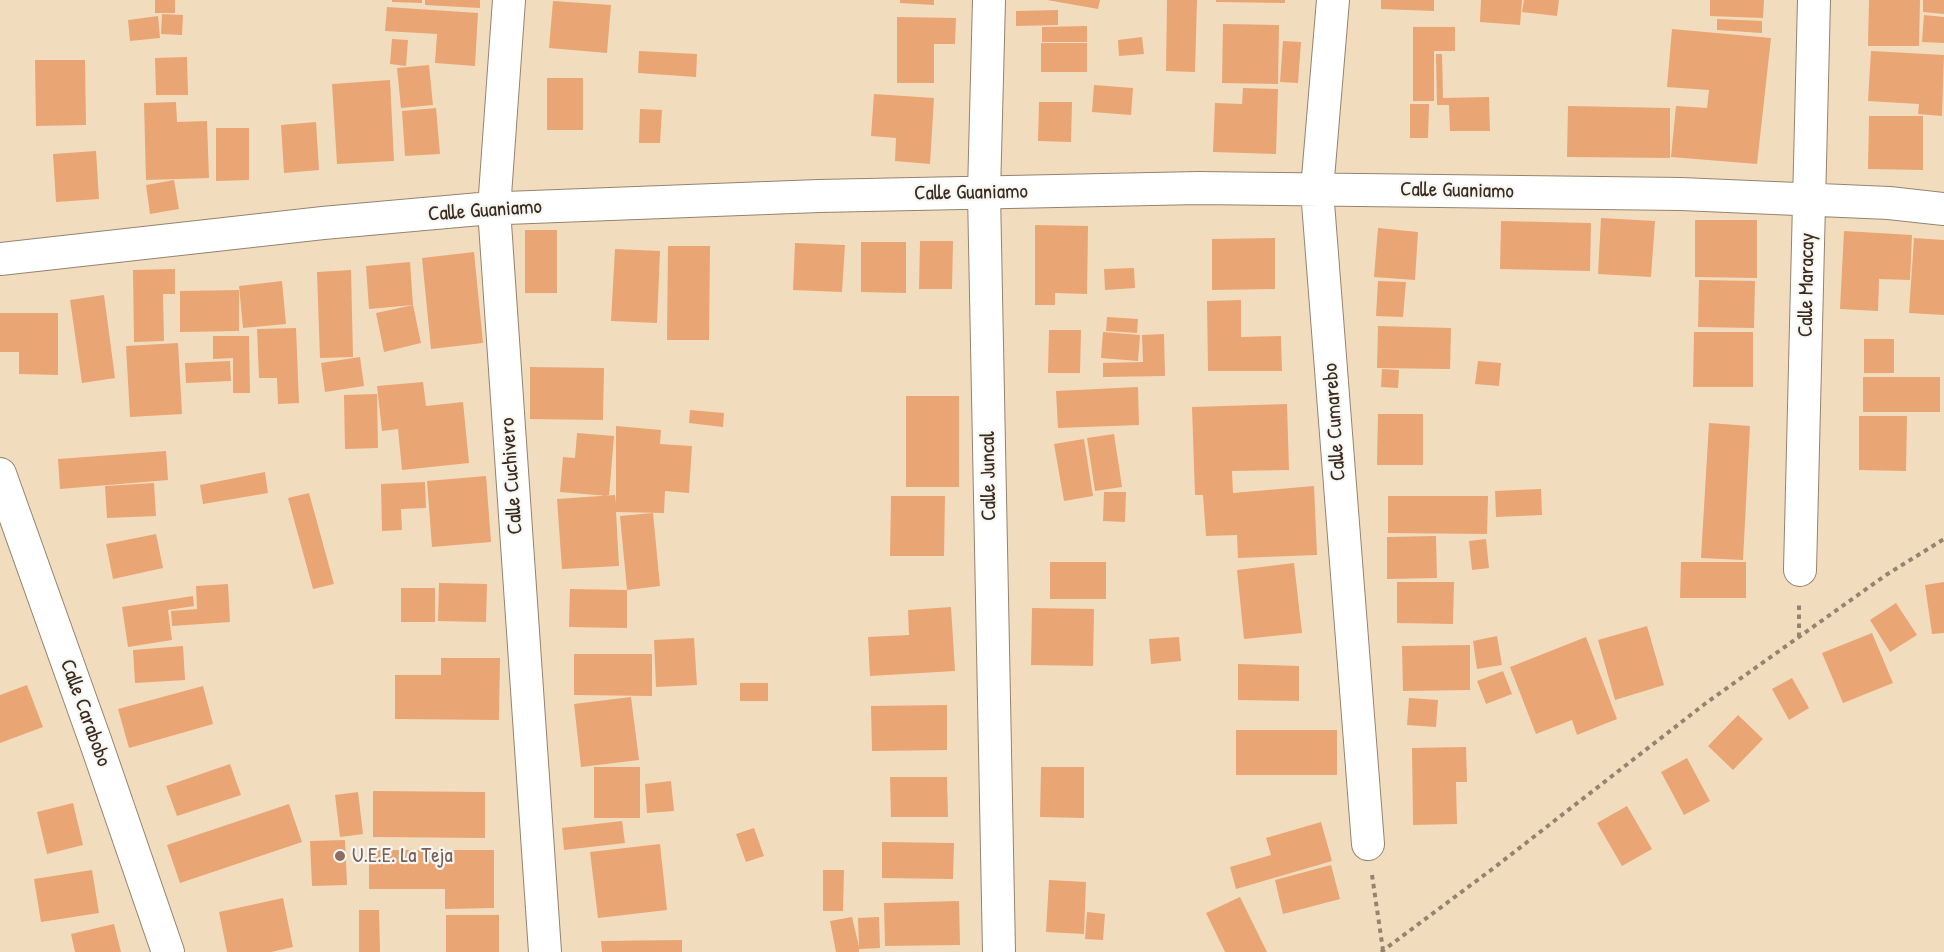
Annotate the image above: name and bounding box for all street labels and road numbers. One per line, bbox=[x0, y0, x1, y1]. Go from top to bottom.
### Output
street label: Calle Guaniamo bbox=[1400, 177, 1514, 205]
street label: Calle Guaniamo bbox=[914, 179, 1028, 207]
street label: Calle Guaniamo bbox=[427, 194, 543, 228]
street label: Calle Maracay bbox=[1793, 233, 1821, 337]
street label: Calle Cumarebo bbox=[1318, 362, 1352, 482]
street label: Calle Cuchivero bbox=[495, 417, 529, 535]
street label: Calle Juncal bbox=[976, 431, 1002, 521]
street label: Calle Carabobo bbox=[54, 656, 116, 770]

